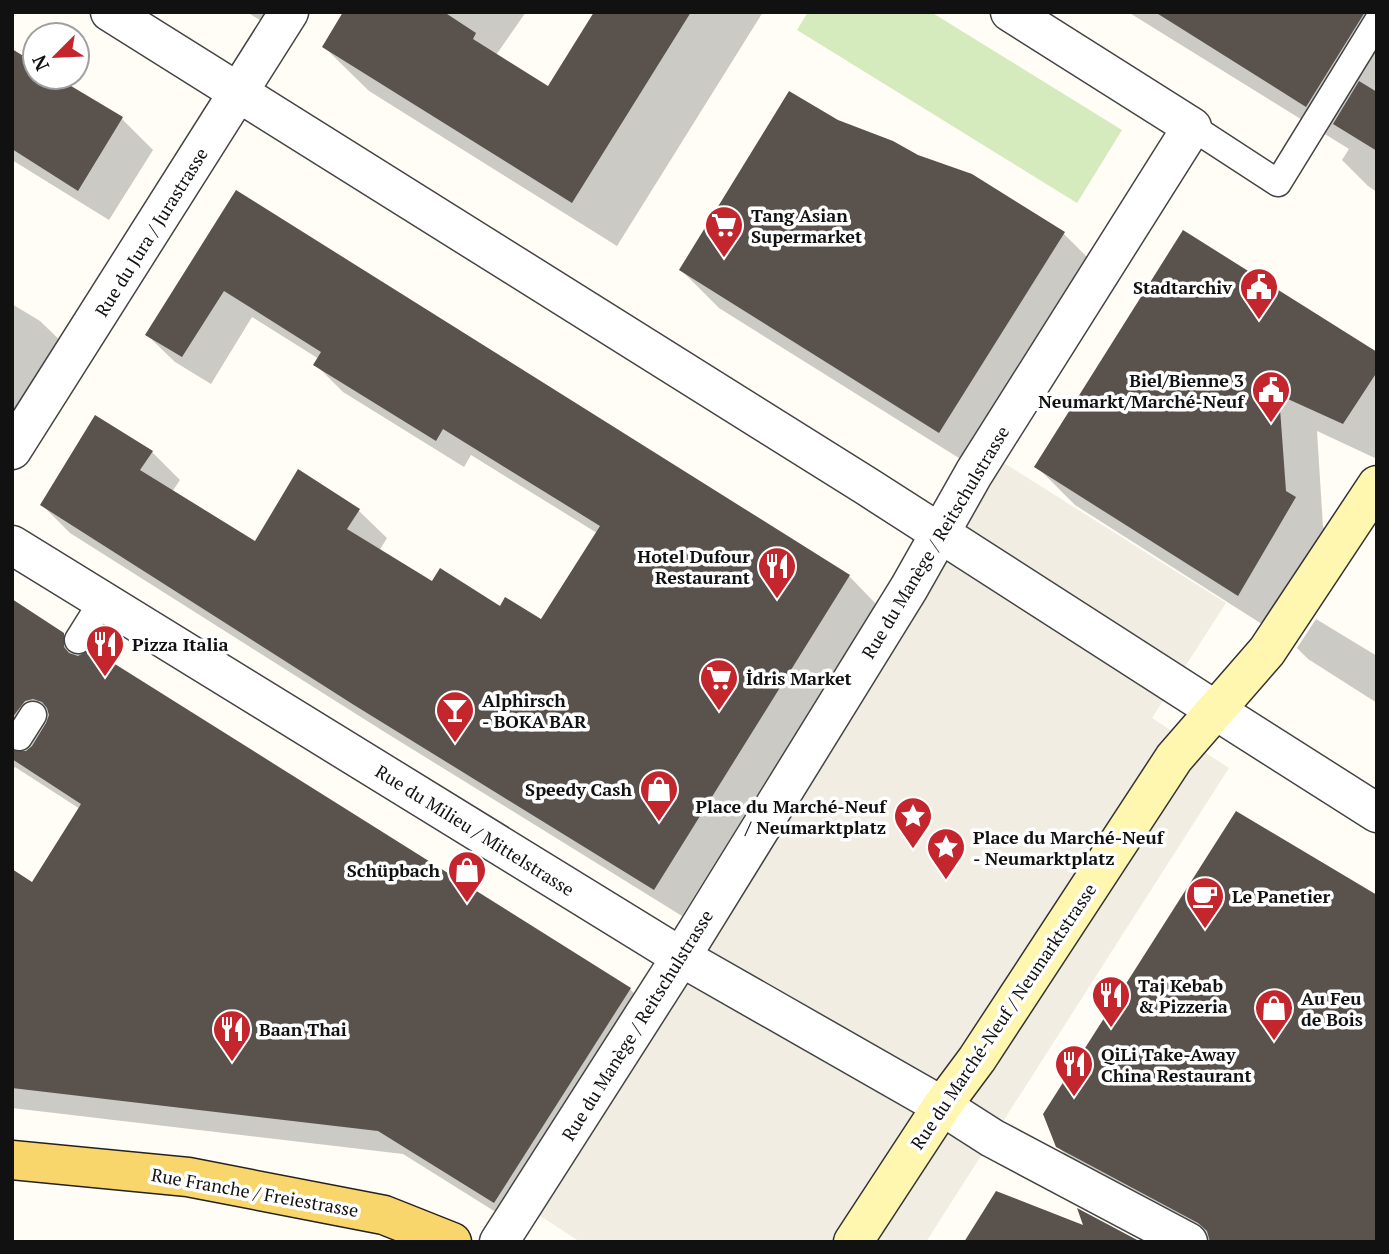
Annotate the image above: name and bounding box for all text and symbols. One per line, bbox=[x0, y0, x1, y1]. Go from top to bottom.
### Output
north arrow bbox=[21, 21, 91, 91]
text: N bbox=[25, 51, 54, 75]
street label: Rue du Jura / Jurastrasse bbox=[89, 143, 213, 321]
place label: Tang Asian Supermarket bbox=[751, 203, 862, 248]
supermarket icon: Tang Asian Supermarket bbox=[703, 204, 745, 259]
public building icon: Stadtarchiv bbox=[1238, 266, 1280, 321]
place label: Stadtarchiv bbox=[1133, 275, 1232, 299]
place label: Biel/Bienne 3 Neumarkt/Marché-Neuf bbox=[1038, 368, 1245, 413]
public building icon: Biel/Bienne 3 Neumarkt/Marché-Neuf bbox=[1250, 369, 1292, 424]
street label: Rue du Manège / Reitschulstrasse bbox=[856, 421, 1014, 663]
place label: Hotel Dufour Restaurant bbox=[637, 544, 750, 589]
restaurant icon: Hotel Dufour Restaurant bbox=[756, 545, 798, 600]
restaurant icon: Pizza Italia bbox=[84, 623, 126, 678]
place label: Pizza Italia bbox=[132, 632, 229, 656]
supermarket icon: İdris Market bbox=[698, 657, 740, 712]
place label: İdris Market bbox=[746, 666, 852, 690]
place label: Alphirsch - BOKA BAR bbox=[482, 688, 587, 733]
bar icon: Alphirsch - BOKA BAR bbox=[434, 689, 476, 744]
street label: Rue du Milieu / Mittelstrasse bbox=[371, 759, 579, 901]
shop icon: Speedy Cash bbox=[638, 768, 680, 823]
place label: Speedy Cash bbox=[525, 777, 632, 801]
place label: Place du Marché-Neuf / Neumarktplatz bbox=[696, 794, 887, 839]
place icon: Place du Marché-Neuf / Neumarktplatz bbox=[892, 795, 934, 850]
place label: Place du Marché-Neuf - Neumarktplatz bbox=[973, 825, 1165, 870]
place icon: Place du Marché-Neuf - Neumarktplatz bbox=[925, 826, 967, 881]
shop icon: Schüpbach bbox=[446, 849, 488, 904]
place label: Schüpbach bbox=[347, 858, 440, 882]
cafe icon: Le Panetier bbox=[1184, 875, 1226, 930]
street label: Rue du Marché-Neuf / Neumarktstrasse bbox=[905, 878, 1101, 1154]
place label: Le Panetier bbox=[1232, 884, 1331, 908]
street label: Rue du Manège / Reitschulstrasse bbox=[556, 905, 718, 1145]
place label: Taj Kebab & Pizzeria bbox=[1138, 973, 1228, 1018]
restaurant icon: Taj Kebab & Pizzeria bbox=[1090, 974, 1132, 1029]
place label: Au Feu de Bois bbox=[1301, 986, 1363, 1031]
shop icon: Au Feu de Bois bbox=[1253, 987, 1295, 1042]
restaurant icon: Baan Thai bbox=[211, 1008, 253, 1063]
place label: Baan Thai bbox=[259, 1017, 347, 1041]
place label: QiLi Take-Away China Restaurant bbox=[1101, 1042, 1252, 1087]
restaurant icon: QiLi Take-Away China Restaurant bbox=[1053, 1043, 1095, 1098]
street label: Rue Franche / Freiestrasse bbox=[150, 1162, 360, 1222]

